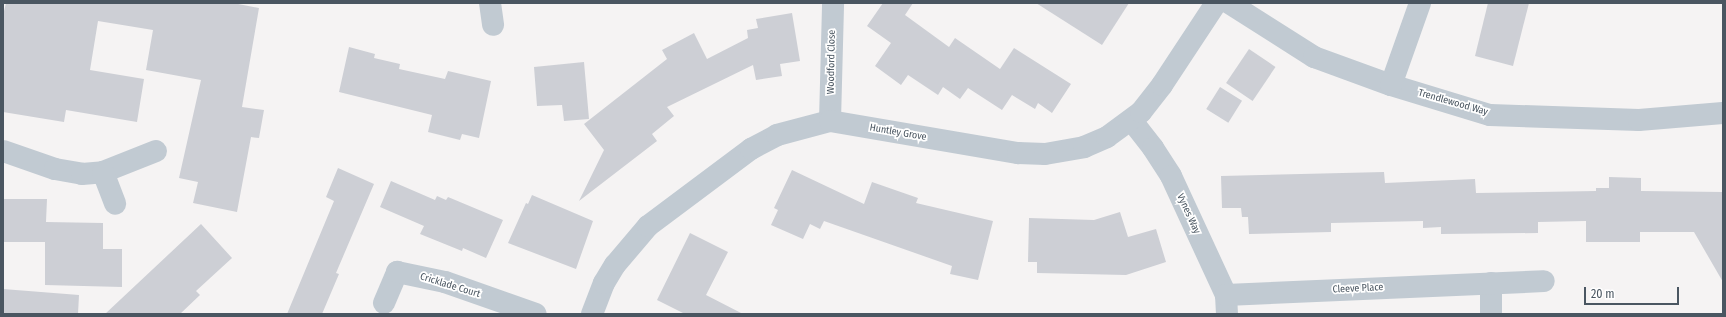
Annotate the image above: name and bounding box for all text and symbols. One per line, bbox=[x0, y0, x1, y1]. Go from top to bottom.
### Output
street label: Woodford Close bbox=[825, 30, 839, 94]
street label: Trendlewood Way bbox=[1417, 87, 1489, 119]
street label: Huntley Grove bbox=[869, 122, 927, 144]
street label: Vynes Way bbox=[1174, 192, 1202, 236]
street label: Cricklade Court bbox=[419, 271, 481, 301]
scale bar bbox=[1586, 279, 1681, 305]
street label: Cleeve Place bbox=[1332, 282, 1384, 296]
text: 20 m bbox=[1591, 287, 1615, 301]

